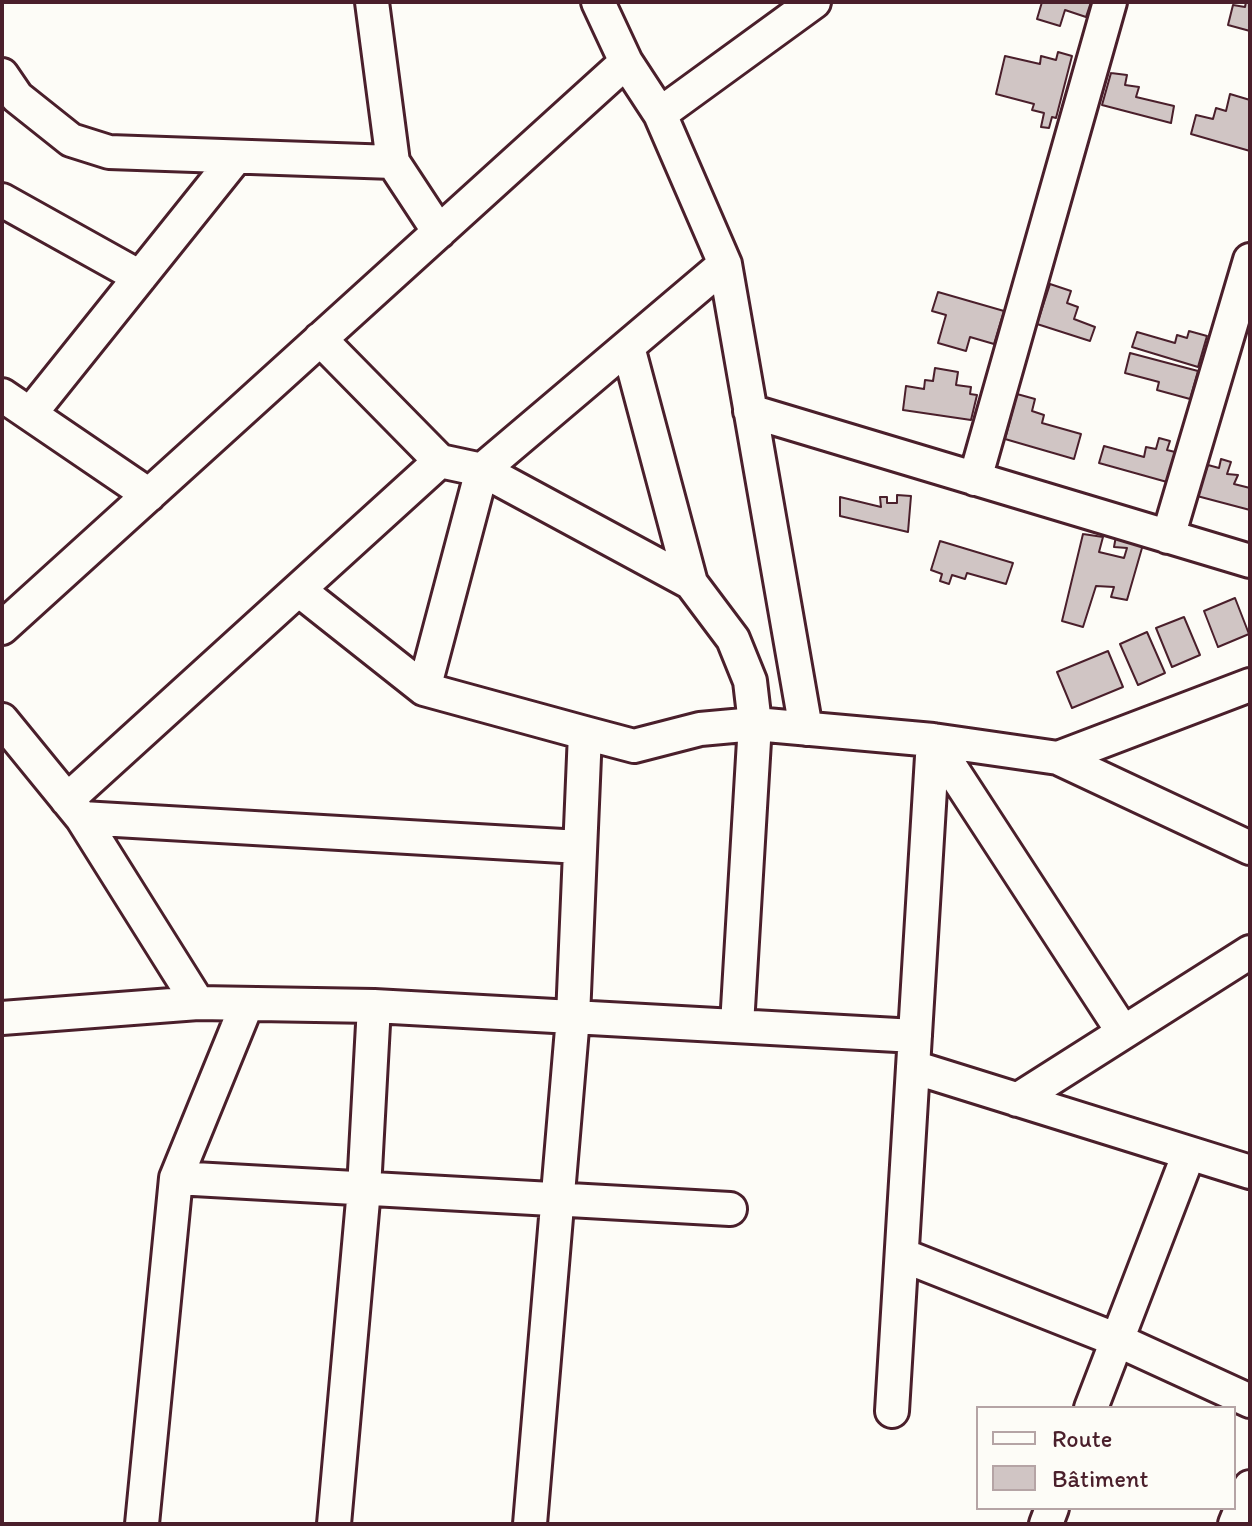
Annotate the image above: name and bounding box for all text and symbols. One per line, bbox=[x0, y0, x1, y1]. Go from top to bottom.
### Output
legend bbox=[976, 1406, 1236, 1510]
text: Route bbox=[1052, 1424, 1112, 1453]
text: Bâtiment bbox=[1052, 1464, 1148, 1493]

